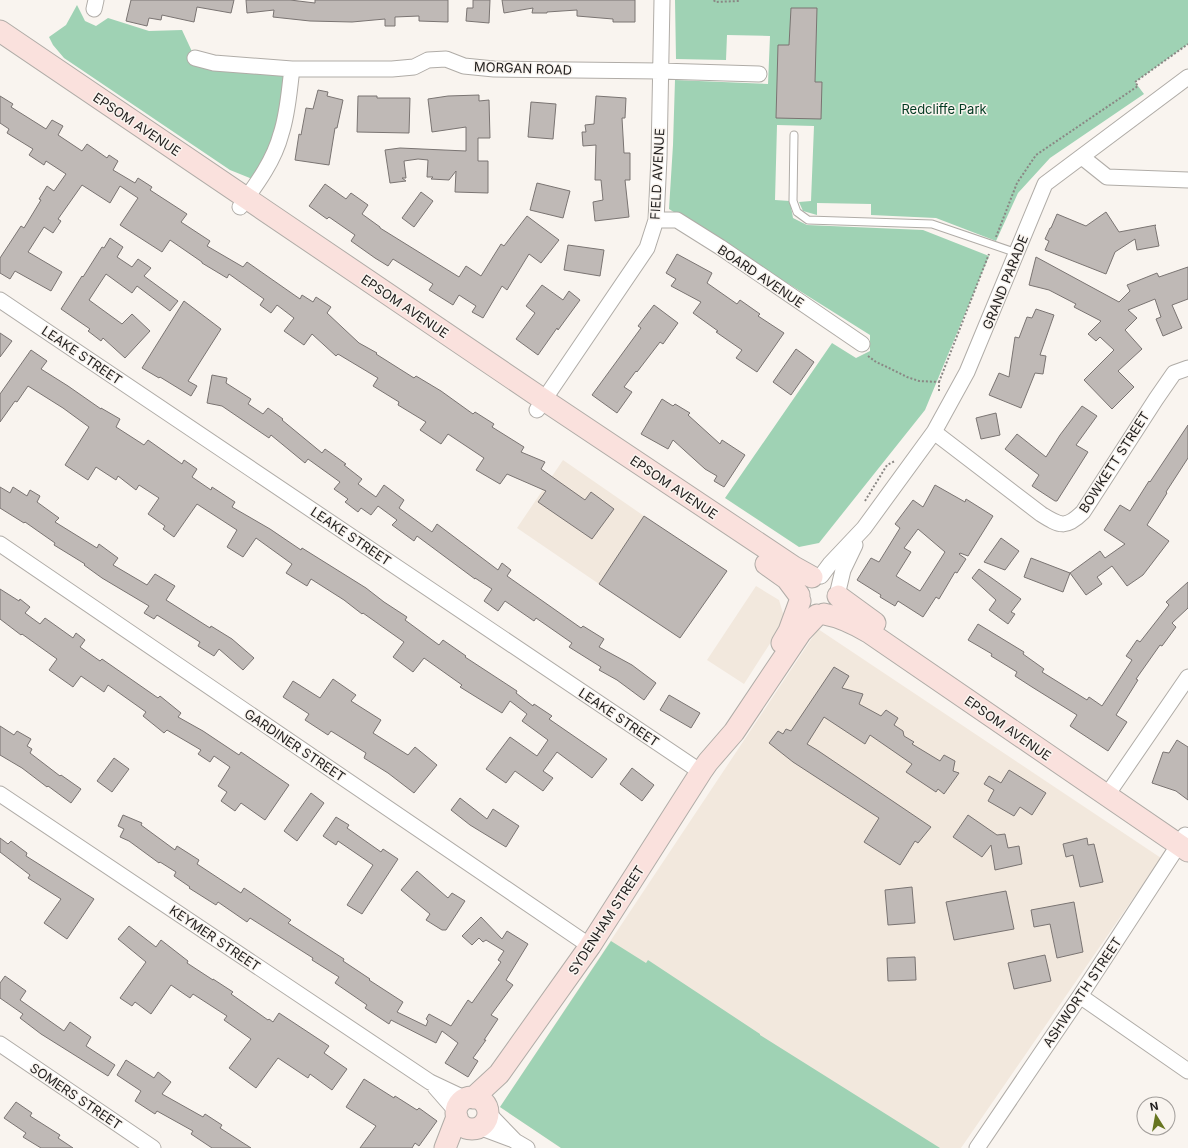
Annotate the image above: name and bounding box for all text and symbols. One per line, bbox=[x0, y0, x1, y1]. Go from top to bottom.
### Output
street label: MORGAN ROAD bbox=[474, 58, 572, 78]
street label: EPSOM AVENUE bbox=[90, 89, 184, 159]
park label: Redcliffe Park bbox=[901, 101, 987, 117]
street label: FIELD AVENUE bbox=[647, 128, 667, 220]
street label: GRAND PARADE bbox=[979, 232, 1031, 332]
street label: BOARD AVENUE bbox=[715, 241, 807, 311]
street label: EPSOM AVENUE bbox=[358, 271, 452, 341]
street label: LEAKE STREET bbox=[39, 322, 125, 388]
street label: BOWKETT STREET bbox=[1075, 408, 1153, 516]
street label: EPSOM AVENUE bbox=[627, 452, 721, 522]
street label: LEAKE STREET bbox=[308, 503, 394, 569]
street label: LEAKE STREET bbox=[576, 684, 662, 750]
street label: EPSOM AVENUE bbox=[962, 692, 1054, 764]
street label: GARDINER STREET bbox=[241, 705, 349, 785]
street label: SYDENHAM STREET bbox=[565, 862, 647, 978]
street label: KEYMER STREET bbox=[167, 902, 263, 974]
street label: ASHWORTH STREET bbox=[1039, 934, 1125, 1050]
street label: SOMERS STREET bbox=[27, 1059, 125, 1133]
north arrow bbox=[1136, 1096, 1176, 1136]
text: N bbox=[1149, 1099, 1160, 1114]

